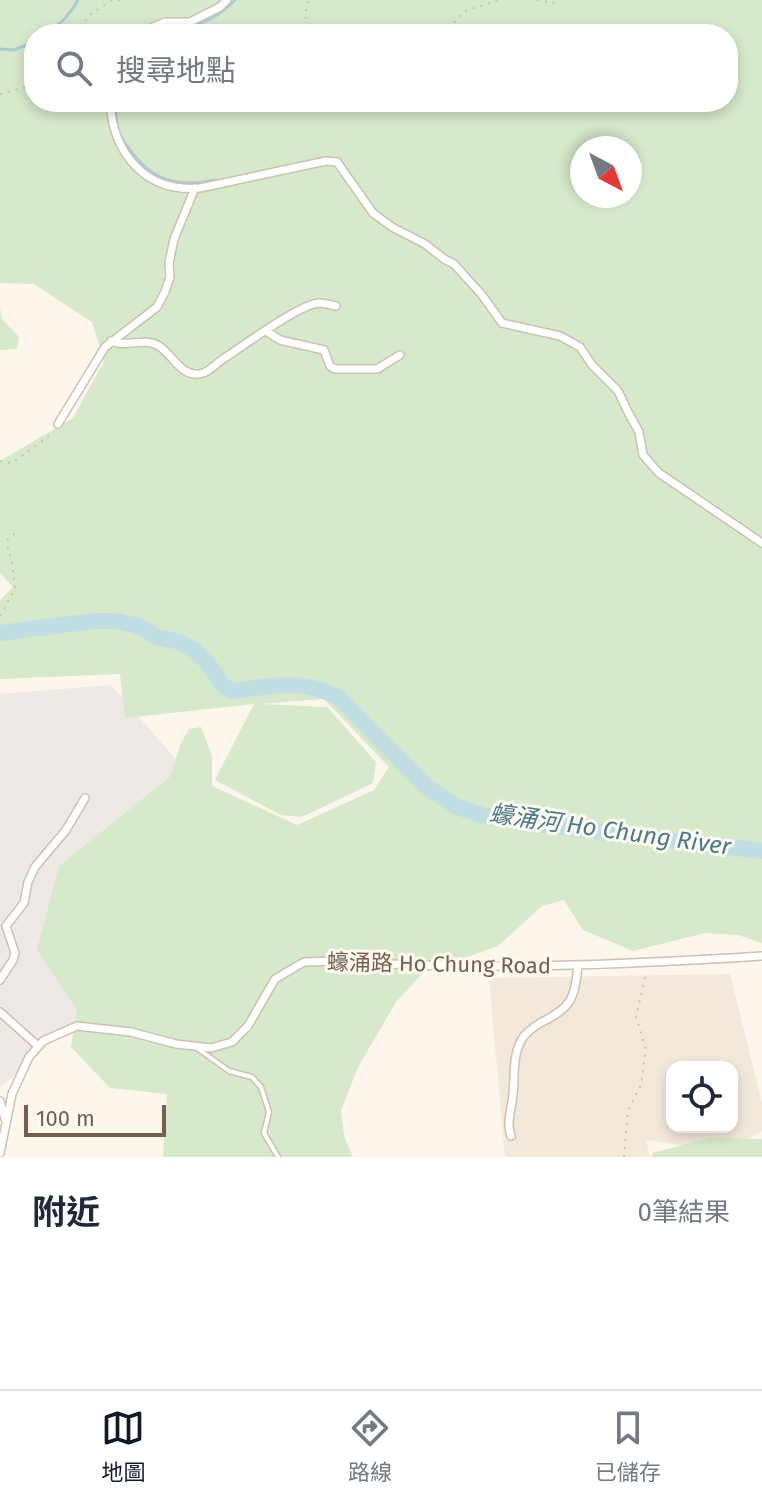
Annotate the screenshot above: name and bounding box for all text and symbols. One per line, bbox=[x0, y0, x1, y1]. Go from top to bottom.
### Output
search box bbox=[24, 24, 738, 112]
icon: search bbox=[52, 46, 96, 90]
text: 搜尋地點 bbox=[116, 53, 236, 89]
north arrow bbox=[570, 136, 642, 208]
water label: 蠔涌河 Ho Chung River bbox=[487, 799, 733, 861]
street label: 蠔涌路 Ho Chung Road bbox=[327, 949, 551, 979]
map controls bbox=[666, 1061, 738, 1133]
button: locate bbox=[666, 1061, 738, 1133]
scale bar bbox=[24, 1101, 166, 1137]
text: 100 m bbox=[36, 1105, 95, 1132]
text: 附近 bbox=[32, 1192, 100, 1233]
text: 0筆結果 bbox=[637, 1197, 730, 1228]
tab: 地圖 bbox=[101, 1406, 145, 1486]
tab: 路線 bbox=[348, 1406, 392, 1486]
tab: 已儲存 bbox=[595, 1406, 661, 1486]

